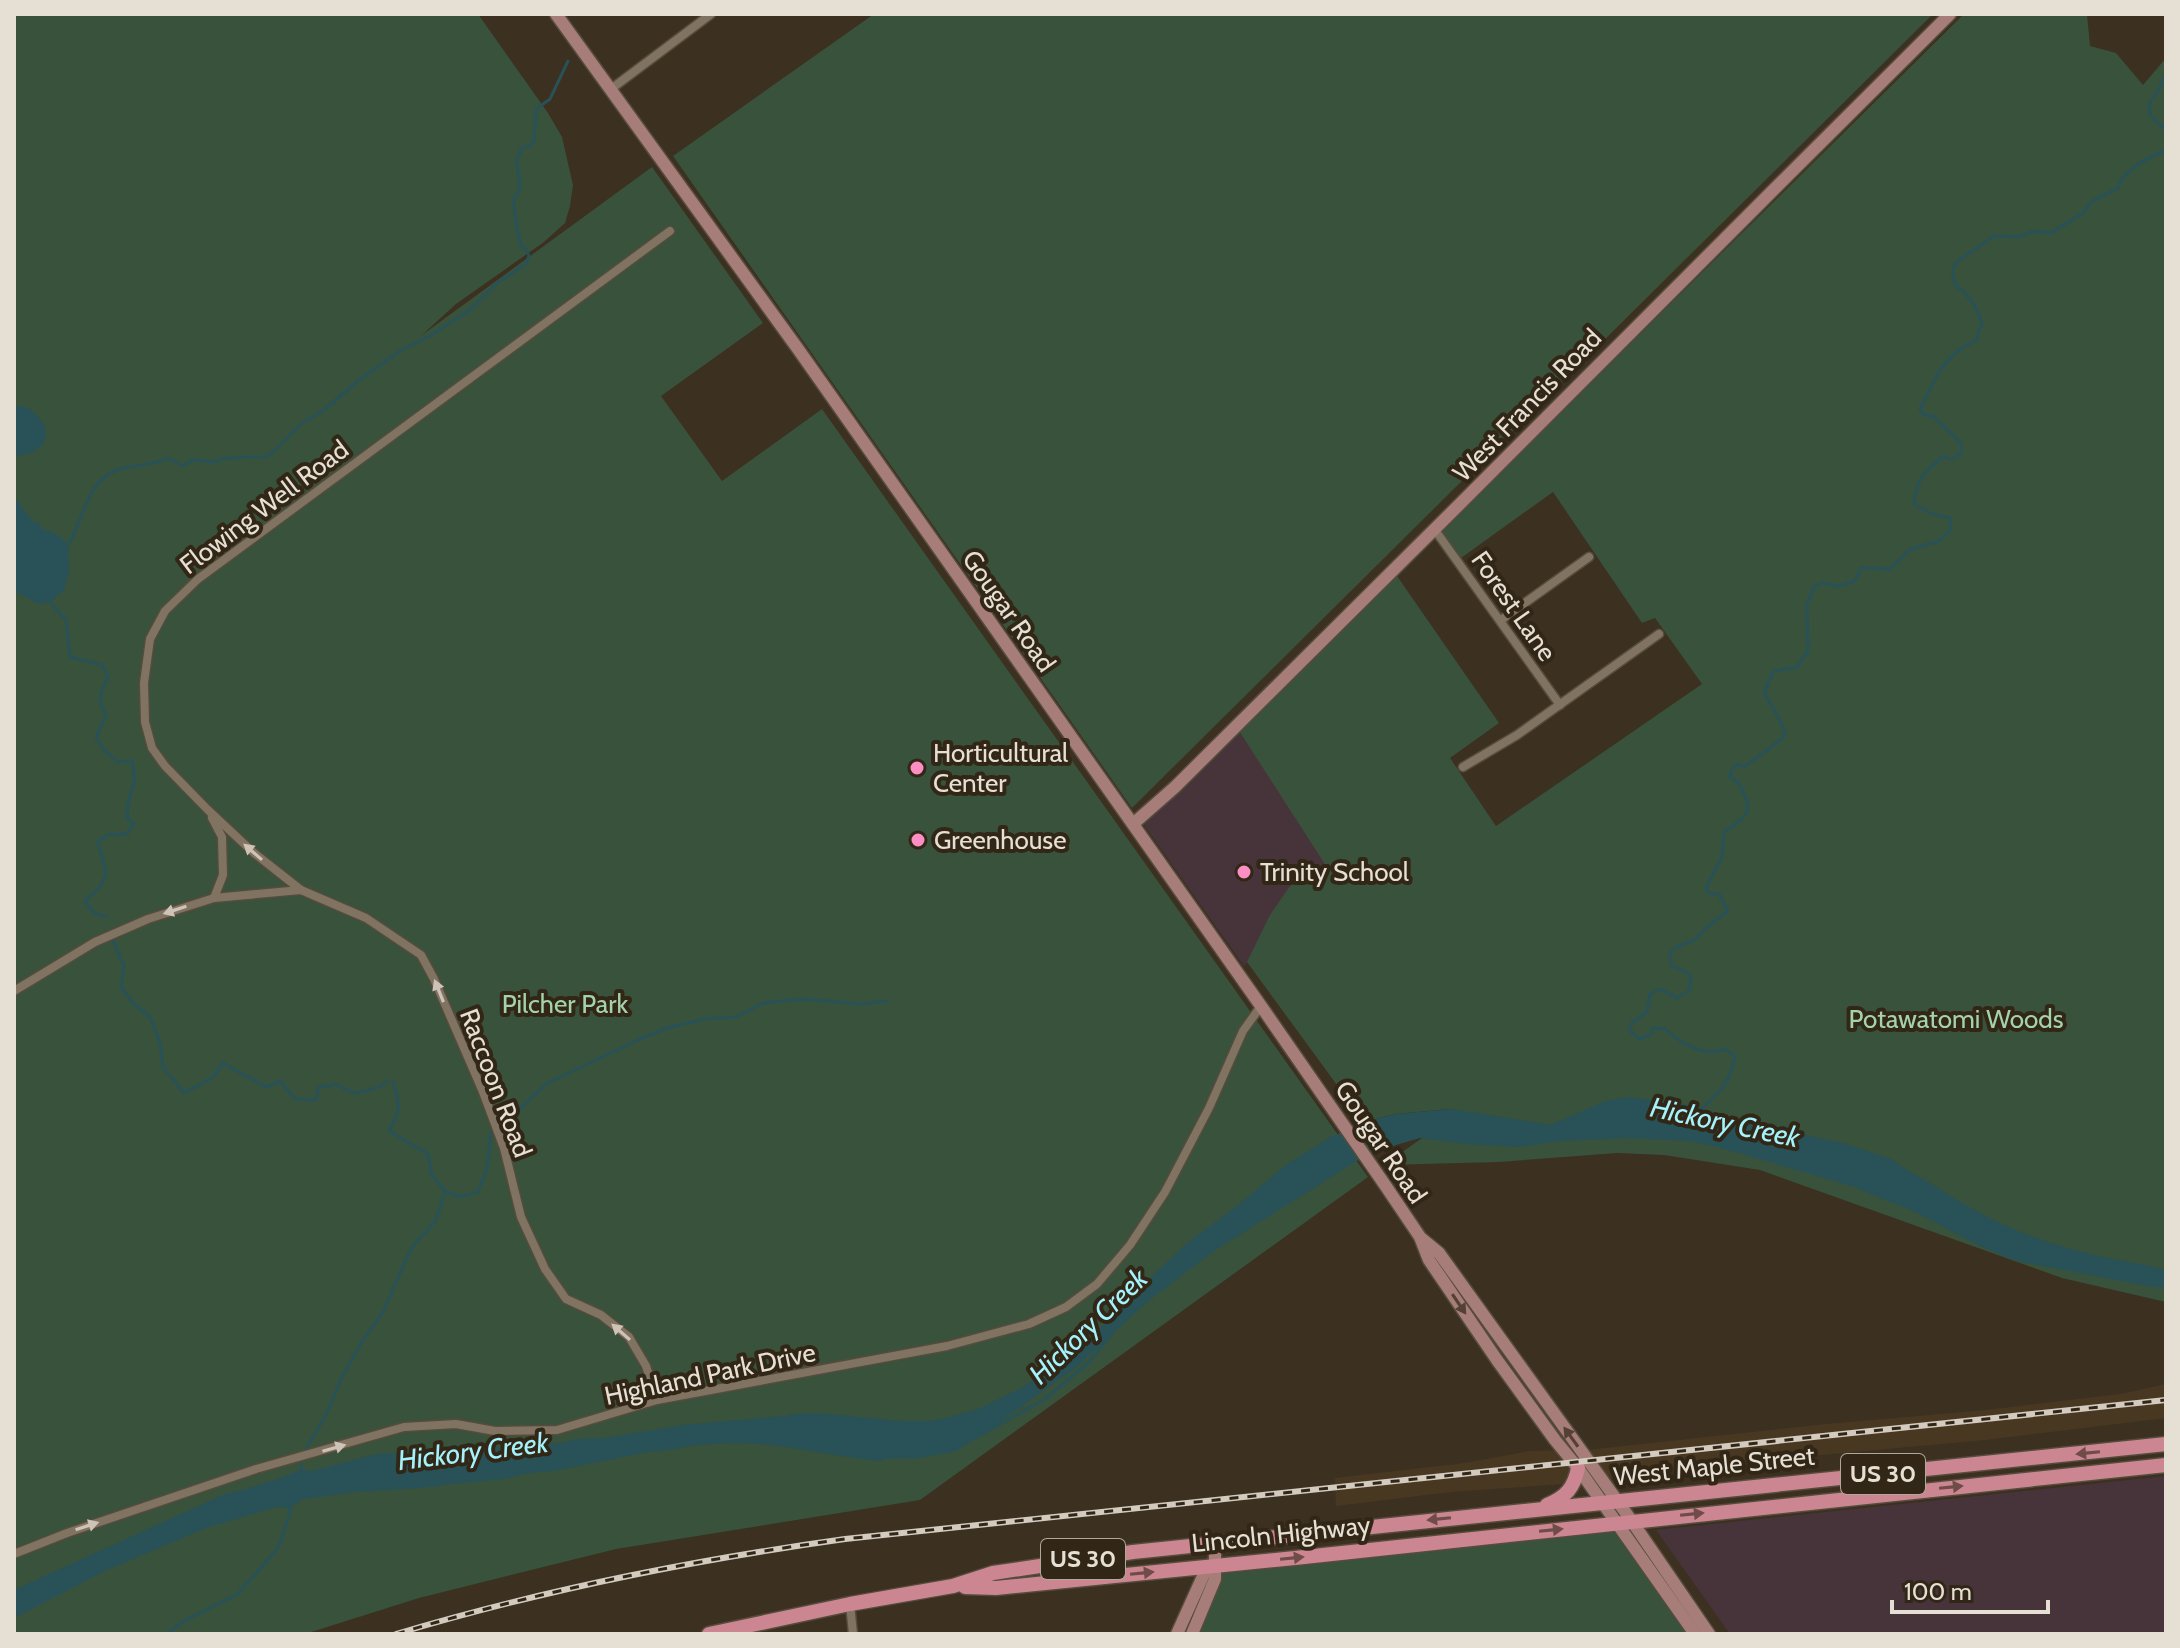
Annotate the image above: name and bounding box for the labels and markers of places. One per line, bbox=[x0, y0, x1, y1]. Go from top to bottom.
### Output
place label: Horticultural Center bbox=[933, 737, 1068, 799]
marker: Horticultural Center bbox=[908, 759, 926, 777]
place label: Greenhouse bbox=[934, 824, 1066, 856]
marker: Greenhouse bbox=[909, 831, 927, 849]
place label: Trinity School bbox=[1260, 856, 1409, 888]
marker: Trinity School bbox=[1235, 863, 1253, 881]

